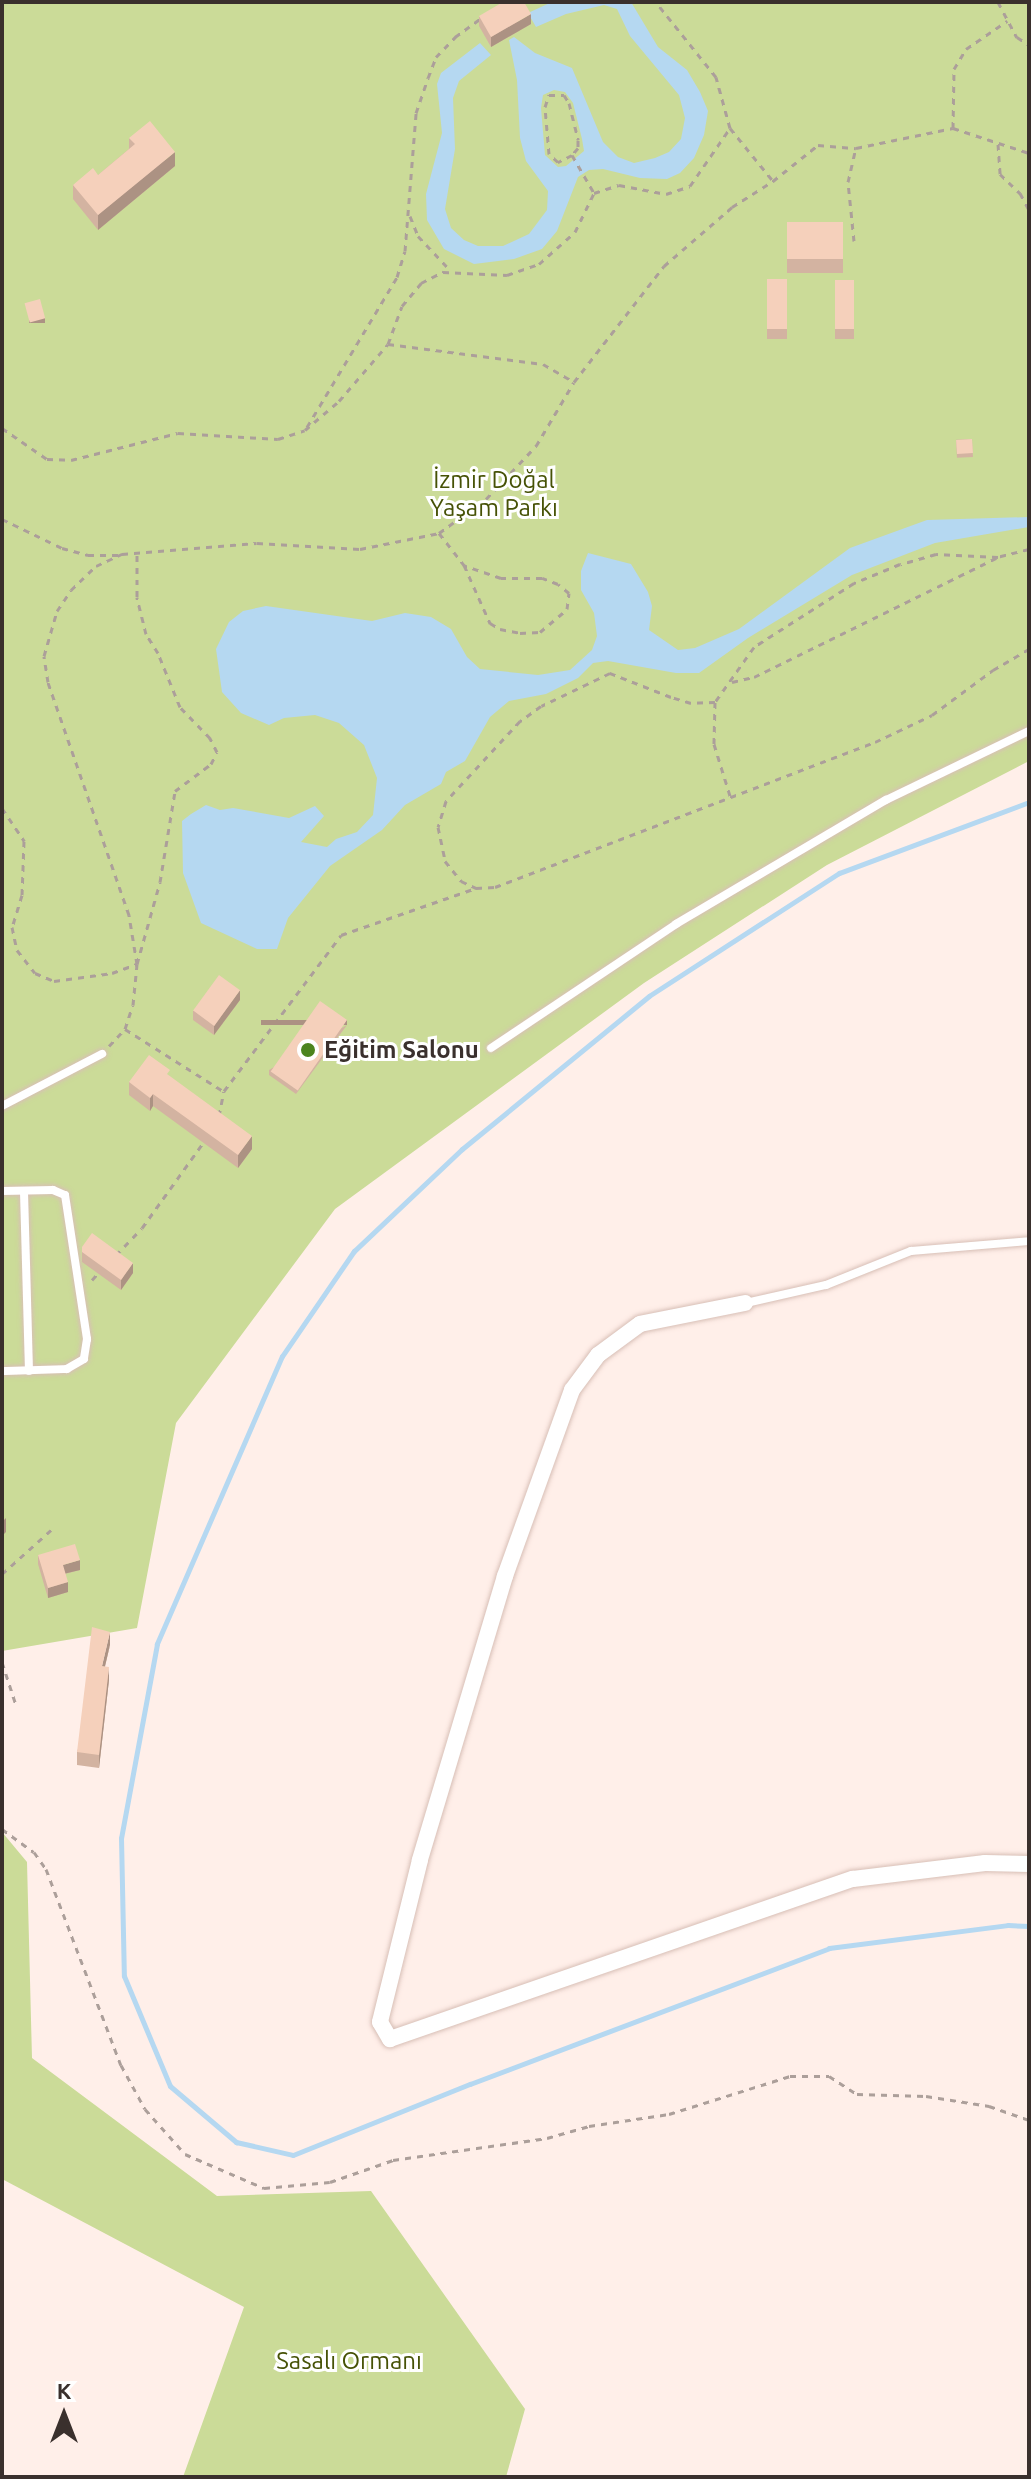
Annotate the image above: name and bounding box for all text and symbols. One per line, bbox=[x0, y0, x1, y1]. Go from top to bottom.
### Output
park label: İzmir Doğal Yaşam Parkı bbox=[430, 466, 558, 522]
place label: Eğitim Salonu bbox=[324, 1036, 479, 1064]
marker: Eğitim Salonu bbox=[299, 1041, 317, 1059]
park label: Sasalı Ormanı bbox=[276, 2347, 422, 2375]
north arrow bbox=[24, 2375, 104, 2455]
text: K bbox=[57, 2378, 71, 2403]

